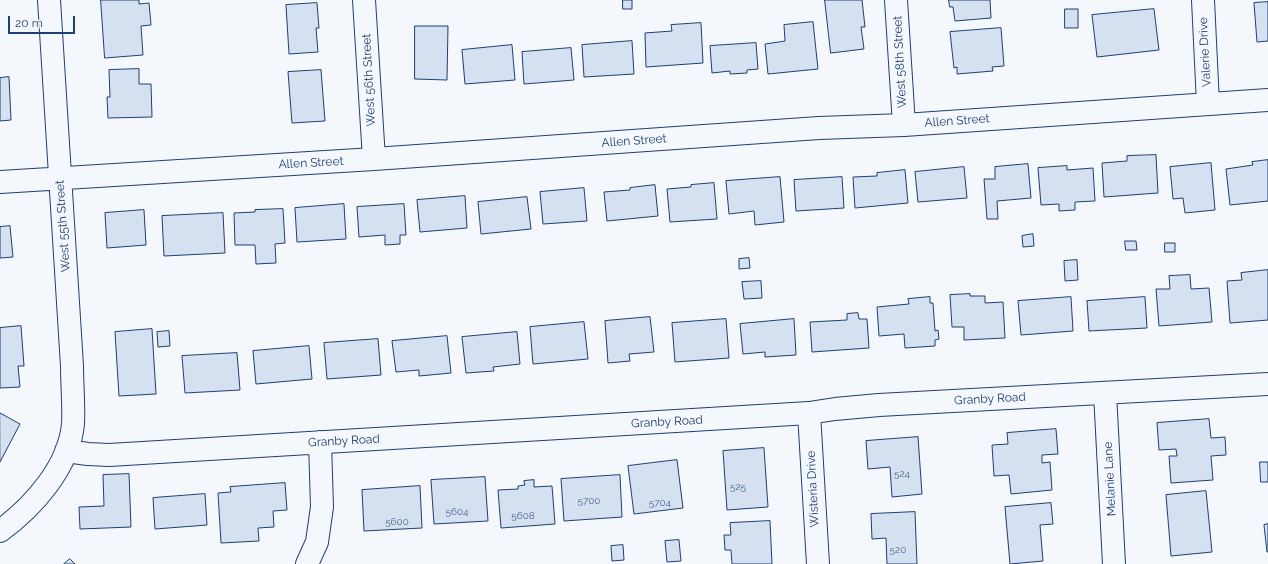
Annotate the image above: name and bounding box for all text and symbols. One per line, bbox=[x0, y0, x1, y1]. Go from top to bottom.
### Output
scale bar bbox=[10, 8, 77, 34]
street label: West 58th Street bbox=[890, 15, 910, 109]
text: 20 m bbox=[15, 16, 43, 30]
street label: Valerie Drive bbox=[1196, 17, 1214, 87]
street label: West 56th Street bbox=[359, 33, 379, 127]
street label: Allen Street bbox=[924, 112, 990, 130]
street label: Allen Street bbox=[601, 132, 667, 150]
street label: Allen Street bbox=[278, 154, 344, 172]
street label: West 55th Street bbox=[53, 180, 73, 272]
street label: Granby Road bbox=[954, 390, 1026, 408]
street label: Granby Road bbox=[631, 413, 703, 431]
street label: Granby Road bbox=[308, 432, 380, 450]
street label: Melanie Lane bbox=[1101, 441, 1119, 517]
street label: Wisteria Drive bbox=[804, 450, 822, 528]
house number: 524 bbox=[894, 468, 910, 480]
house number: 525 bbox=[730, 481, 746, 493]
house number: 5700 bbox=[578, 495, 600, 507]
house number: 5704 bbox=[649, 497, 671, 509]
house number: 5604 bbox=[445, 506, 469, 518]
house number: 5608 bbox=[511, 510, 535, 522]
house number: 5600 bbox=[385, 516, 409, 528]
house number: 520 bbox=[890, 544, 906, 556]

